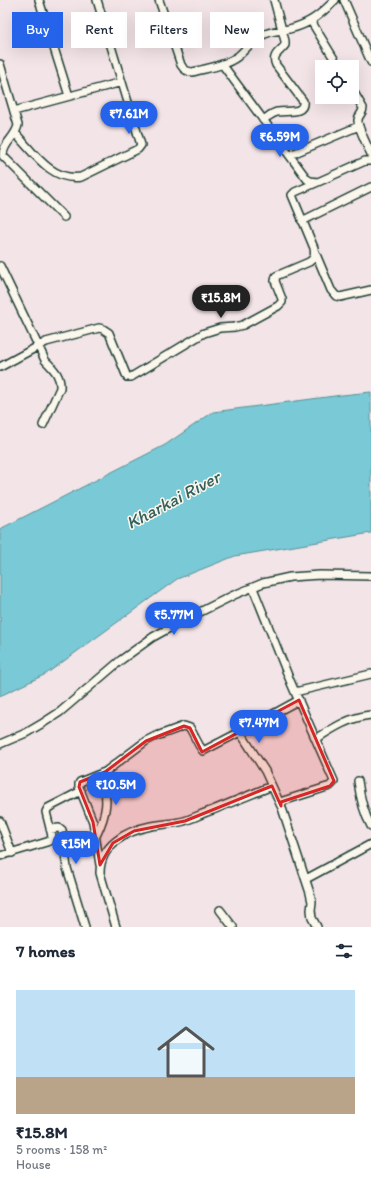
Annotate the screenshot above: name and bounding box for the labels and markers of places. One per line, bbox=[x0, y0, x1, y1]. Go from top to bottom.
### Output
pin: ₹7.61M bbox=[96, 101, 162, 135]
pin: ₹6.59M bbox=[247, 124, 313, 158]
pin: ₹15.8M bbox=[188, 285, 254, 319]
pin: ₹5.77M bbox=[141, 602, 207, 636]
pin: ₹7.47M bbox=[226, 710, 292, 744]
pin: ₹10.5M bbox=[83, 772, 149, 806]
pin: ₹15M bbox=[52, 831, 100, 865]

